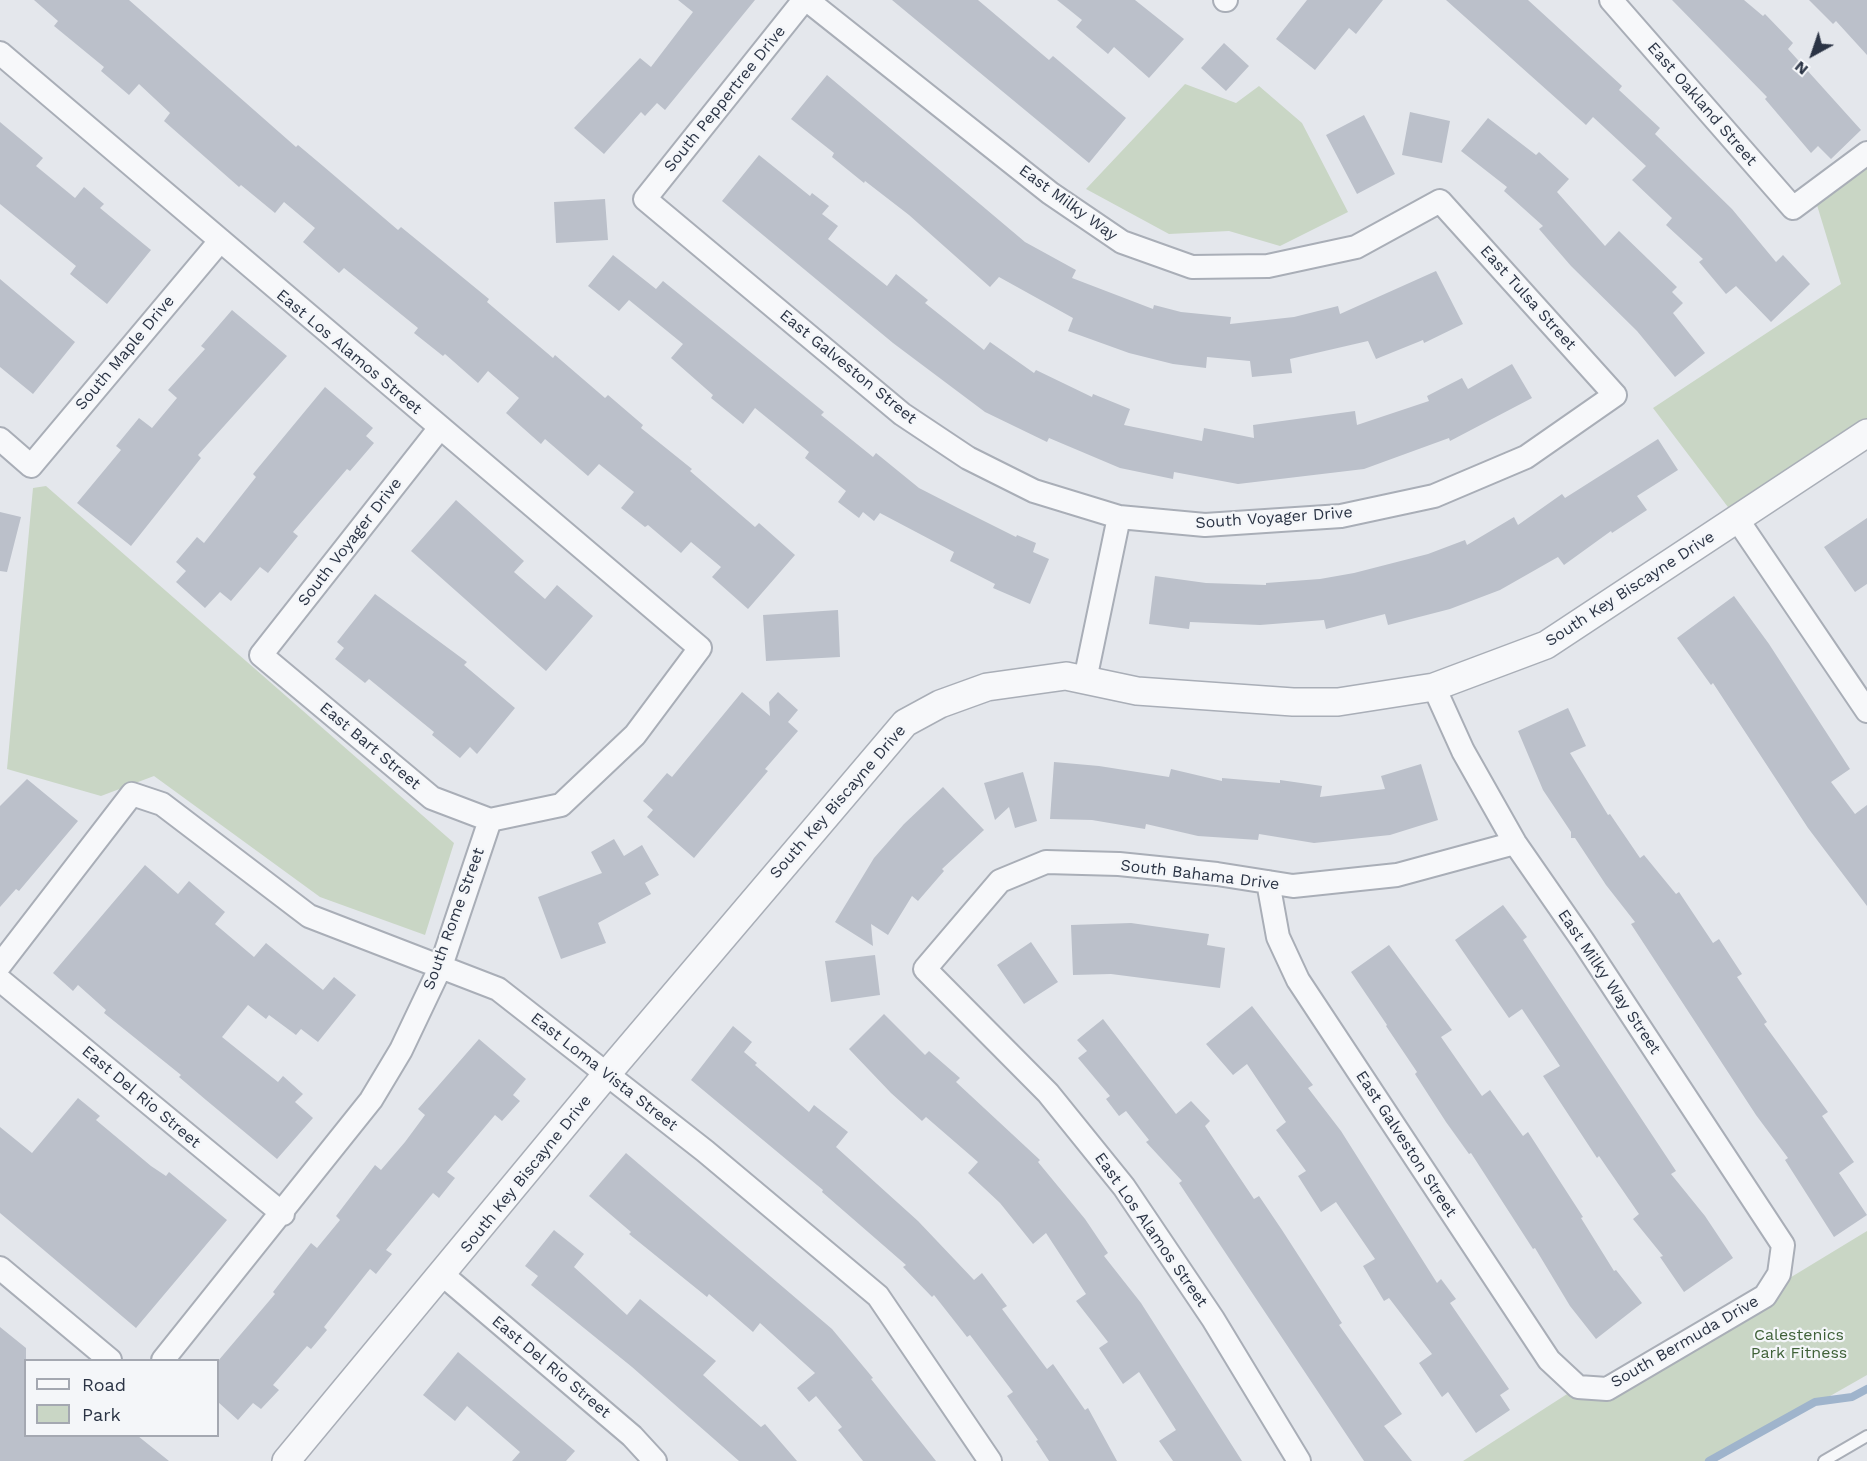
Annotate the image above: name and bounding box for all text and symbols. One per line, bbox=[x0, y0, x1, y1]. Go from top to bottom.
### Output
street label: South Peppertree Drive bbox=[660, 22, 790, 176]
north arrow bbox=[1783, 24, 1843, 84]
street label: East Oakland Street bbox=[1643, 38, 1761, 170]
text: N bbox=[1790, 57, 1812, 79]
street label: East Milky Way bbox=[1015, 161, 1121, 245]
street label: East Tulsa Street bbox=[1476, 242, 1580, 354]
street label: East Los Alamos Street bbox=[272, 285, 426, 419]
street label: South Maple Drive bbox=[71, 292, 179, 414]
street label: East Galveston Street bbox=[776, 306, 920, 428]
street label: South Voyager Drive bbox=[294, 474, 406, 610]
street label: South Voyager Drive bbox=[1195, 503, 1353, 533]
street label: South Key Biscayne Drive bbox=[1542, 527, 1718, 651]
street label: East Bart Street bbox=[316, 698, 424, 794]
street label: South Key Biscayne Drive bbox=[766, 721, 910, 883]
street label: South Rome Street bbox=[419, 845, 489, 993]
street label: South Bahama Drive bbox=[1120, 856, 1280, 894]
street label: East Milky Way Street bbox=[1553, 906, 1665, 1058]
street label: East Loma Vista Street bbox=[527, 1009, 681, 1135]
street label: East Del Rio Street bbox=[78, 1042, 204, 1152]
street label: East Galveston Street bbox=[1351, 1067, 1461, 1221]
street label: South Key Biscayne Drive bbox=[456, 1091, 596, 1257]
street label: East Los Alamos Street bbox=[1090, 1149, 1212, 1311]
street label: South Bermuda Drive bbox=[1608, 1292, 1762, 1392]
street label: East Del Rio Street bbox=[488, 1312, 614, 1422]
park label: Calestenics Park Fitness bbox=[1751, 1325, 1847, 1363]
legend bbox=[24, 1359, 219, 1437]
text: Road bbox=[82, 1374, 126, 1395]
text: Park bbox=[82, 1404, 121, 1425]

